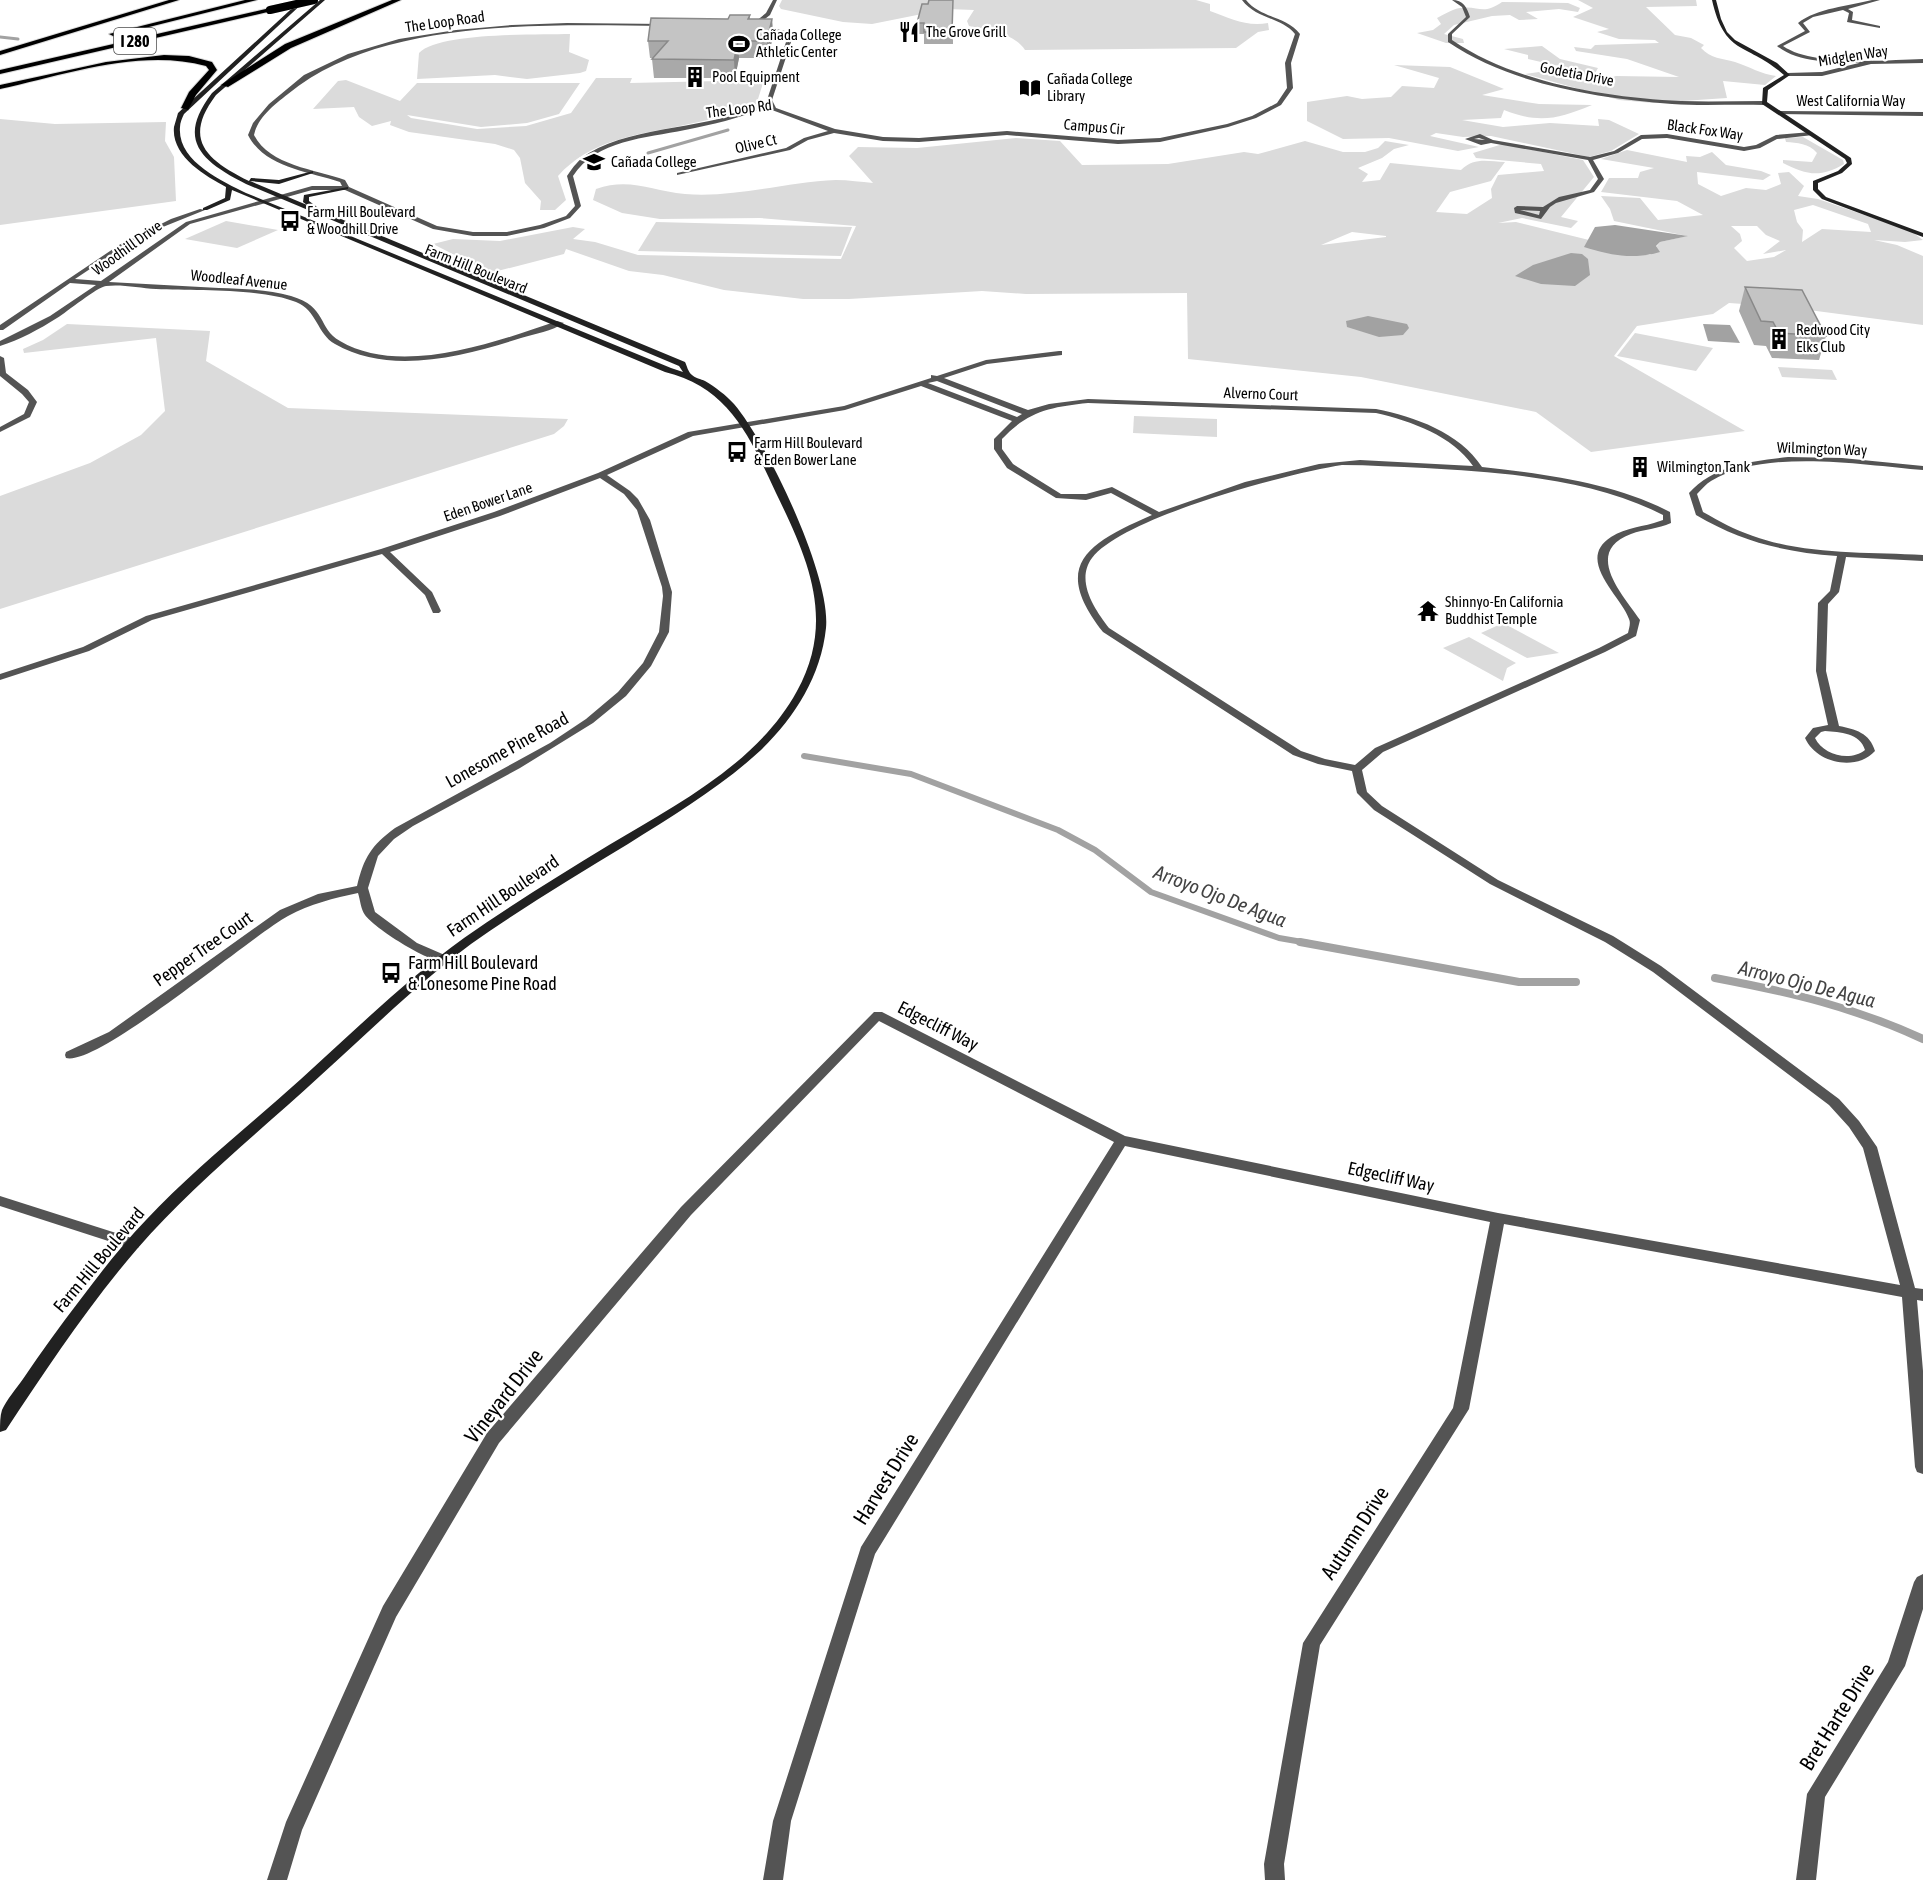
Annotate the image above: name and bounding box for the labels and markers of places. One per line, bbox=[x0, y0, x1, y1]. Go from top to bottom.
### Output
restaurant icon: The Grove Grill bbox=[897, 20, 921, 44]
place label: The Grove Grill bbox=[926, 23, 1006, 40]
place label: Cañada College Athletic Center bbox=[756, 26, 842, 60]
sports icon: Cañada College Athletic Center bbox=[727, 32, 751, 56]
building icon: Pool Equipment bbox=[683, 65, 707, 89]
place label: Pool Equipment bbox=[712, 68, 800, 85]
place label: Cañada College Library bbox=[1047, 70, 1133, 104]
library icon: Cañada College Library bbox=[1018, 76, 1042, 100]
school or university icon: Cañada College bbox=[582, 150, 606, 174]
place label: Cañada College bbox=[611, 153, 697, 170]
place label: Farm Hill Boulevard & Woodhill Drive bbox=[307, 203, 416, 237]
bus stop icon: Farm Hill Boulevard & Woodhill Drive bbox=[278, 209, 302, 233]
place label: Redwood City Elks Club bbox=[1796, 321, 1870, 355]
building icon: Redwood City Elks Club bbox=[1767, 327, 1791, 351]
place label: Farm Hill Boulevard & Eden Bower Lane bbox=[754, 434, 863, 468]
bus stop icon: Farm Hill Boulevard & Eden Bower Lane bbox=[725, 440, 749, 464]
building icon: Wilmington Tank bbox=[1628, 455, 1652, 479]
place label: Wilmington Tank bbox=[1657, 458, 1751, 475]
place label: Shinnyo-En California Buddhist Temple bbox=[1445, 593, 1564, 627]
temple icon: Shinnyo-En California Buddhist Temple bbox=[1416, 599, 1440, 623]
place label: Farm Hill Boulevard & Lonesome Pine Road bbox=[408, 952, 557, 994]
bus stop icon: Farm Hill Boulevard & Lonesome Pine Road bbox=[379, 961, 403, 985]

